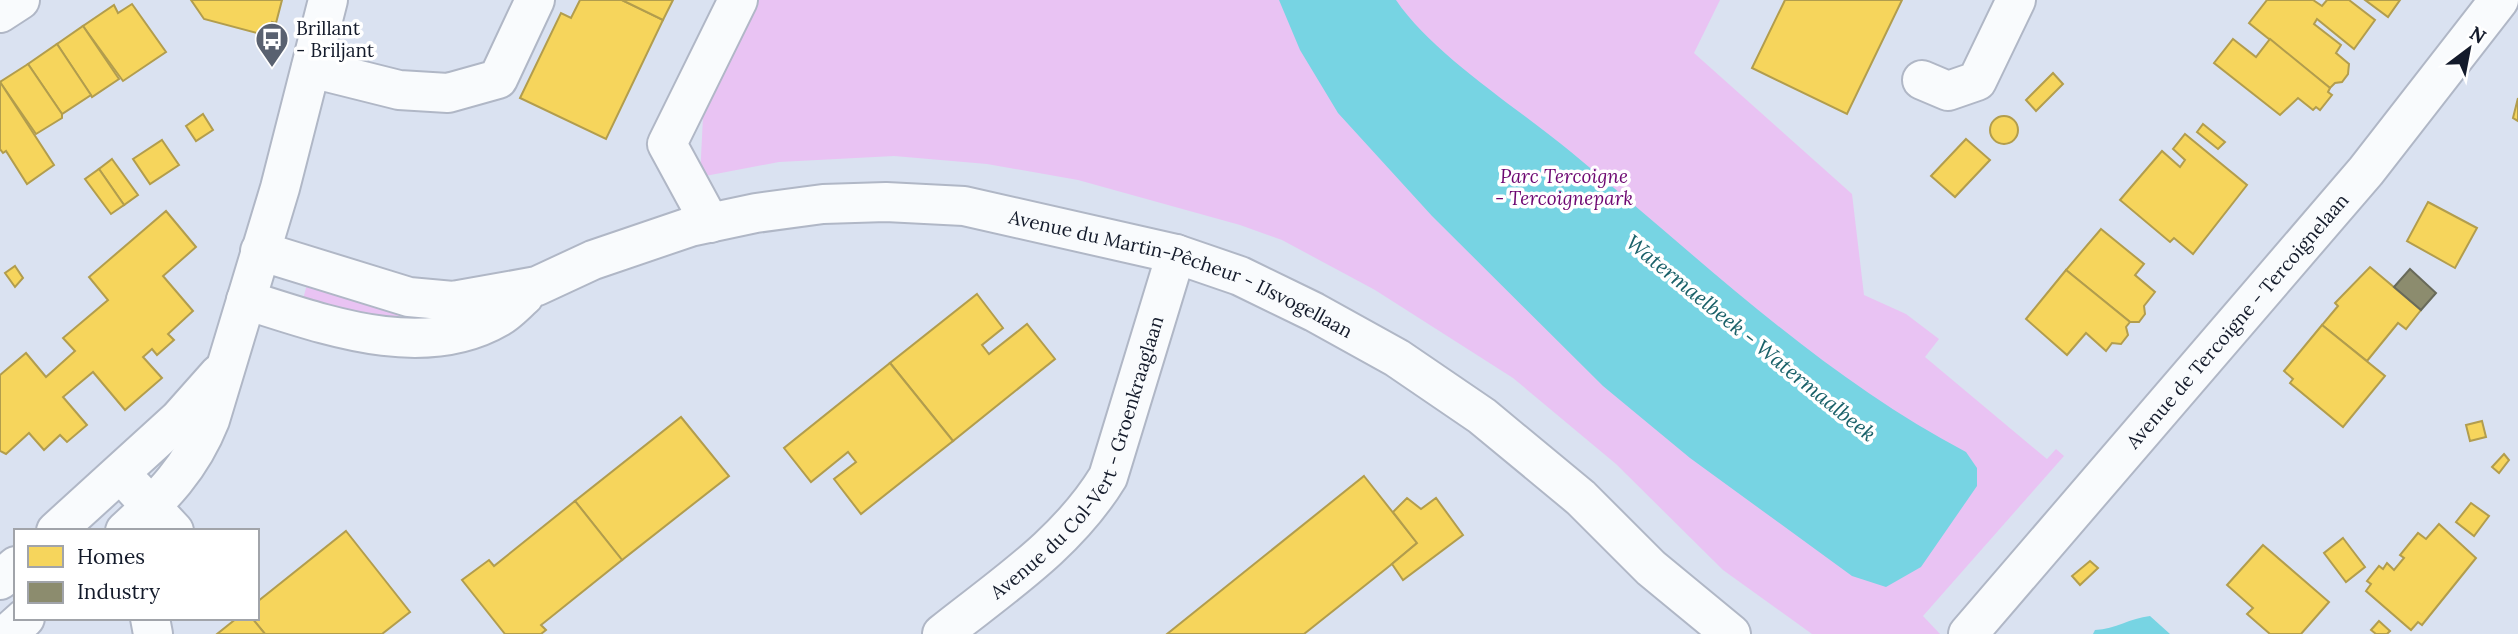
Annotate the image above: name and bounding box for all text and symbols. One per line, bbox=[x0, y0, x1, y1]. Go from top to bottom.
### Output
north arrow bbox=[2434, 14, 2504, 84]
place label: Brillant - Briljant bbox=[296, 16, 375, 62]
bus stop icon: Brillant - Briljant bbox=[253, 20, 291, 69]
text: N bbox=[2465, 21, 2491, 49]
park label: Parc Tercoigne - Tercoignepark bbox=[1495, 164, 1633, 210]
street label: Avenue de Tercoigne - Tercoignelaan bbox=[2120, 188, 2354, 454]
street label: Avenue du Martin-Pêcheur - IJsvogellaan bbox=[1006, 204, 1357, 343]
water label: Watermaelbeek - Watermaalbeek bbox=[1620, 229, 1882, 447]
street label: Avenue du Col-Vert - Groenkraaglaan bbox=[985, 313, 1168, 605]
legend bbox=[14, 529, 259, 620]
text: Homes bbox=[77, 543, 145, 570]
text: Industry bbox=[77, 578, 160, 605]

